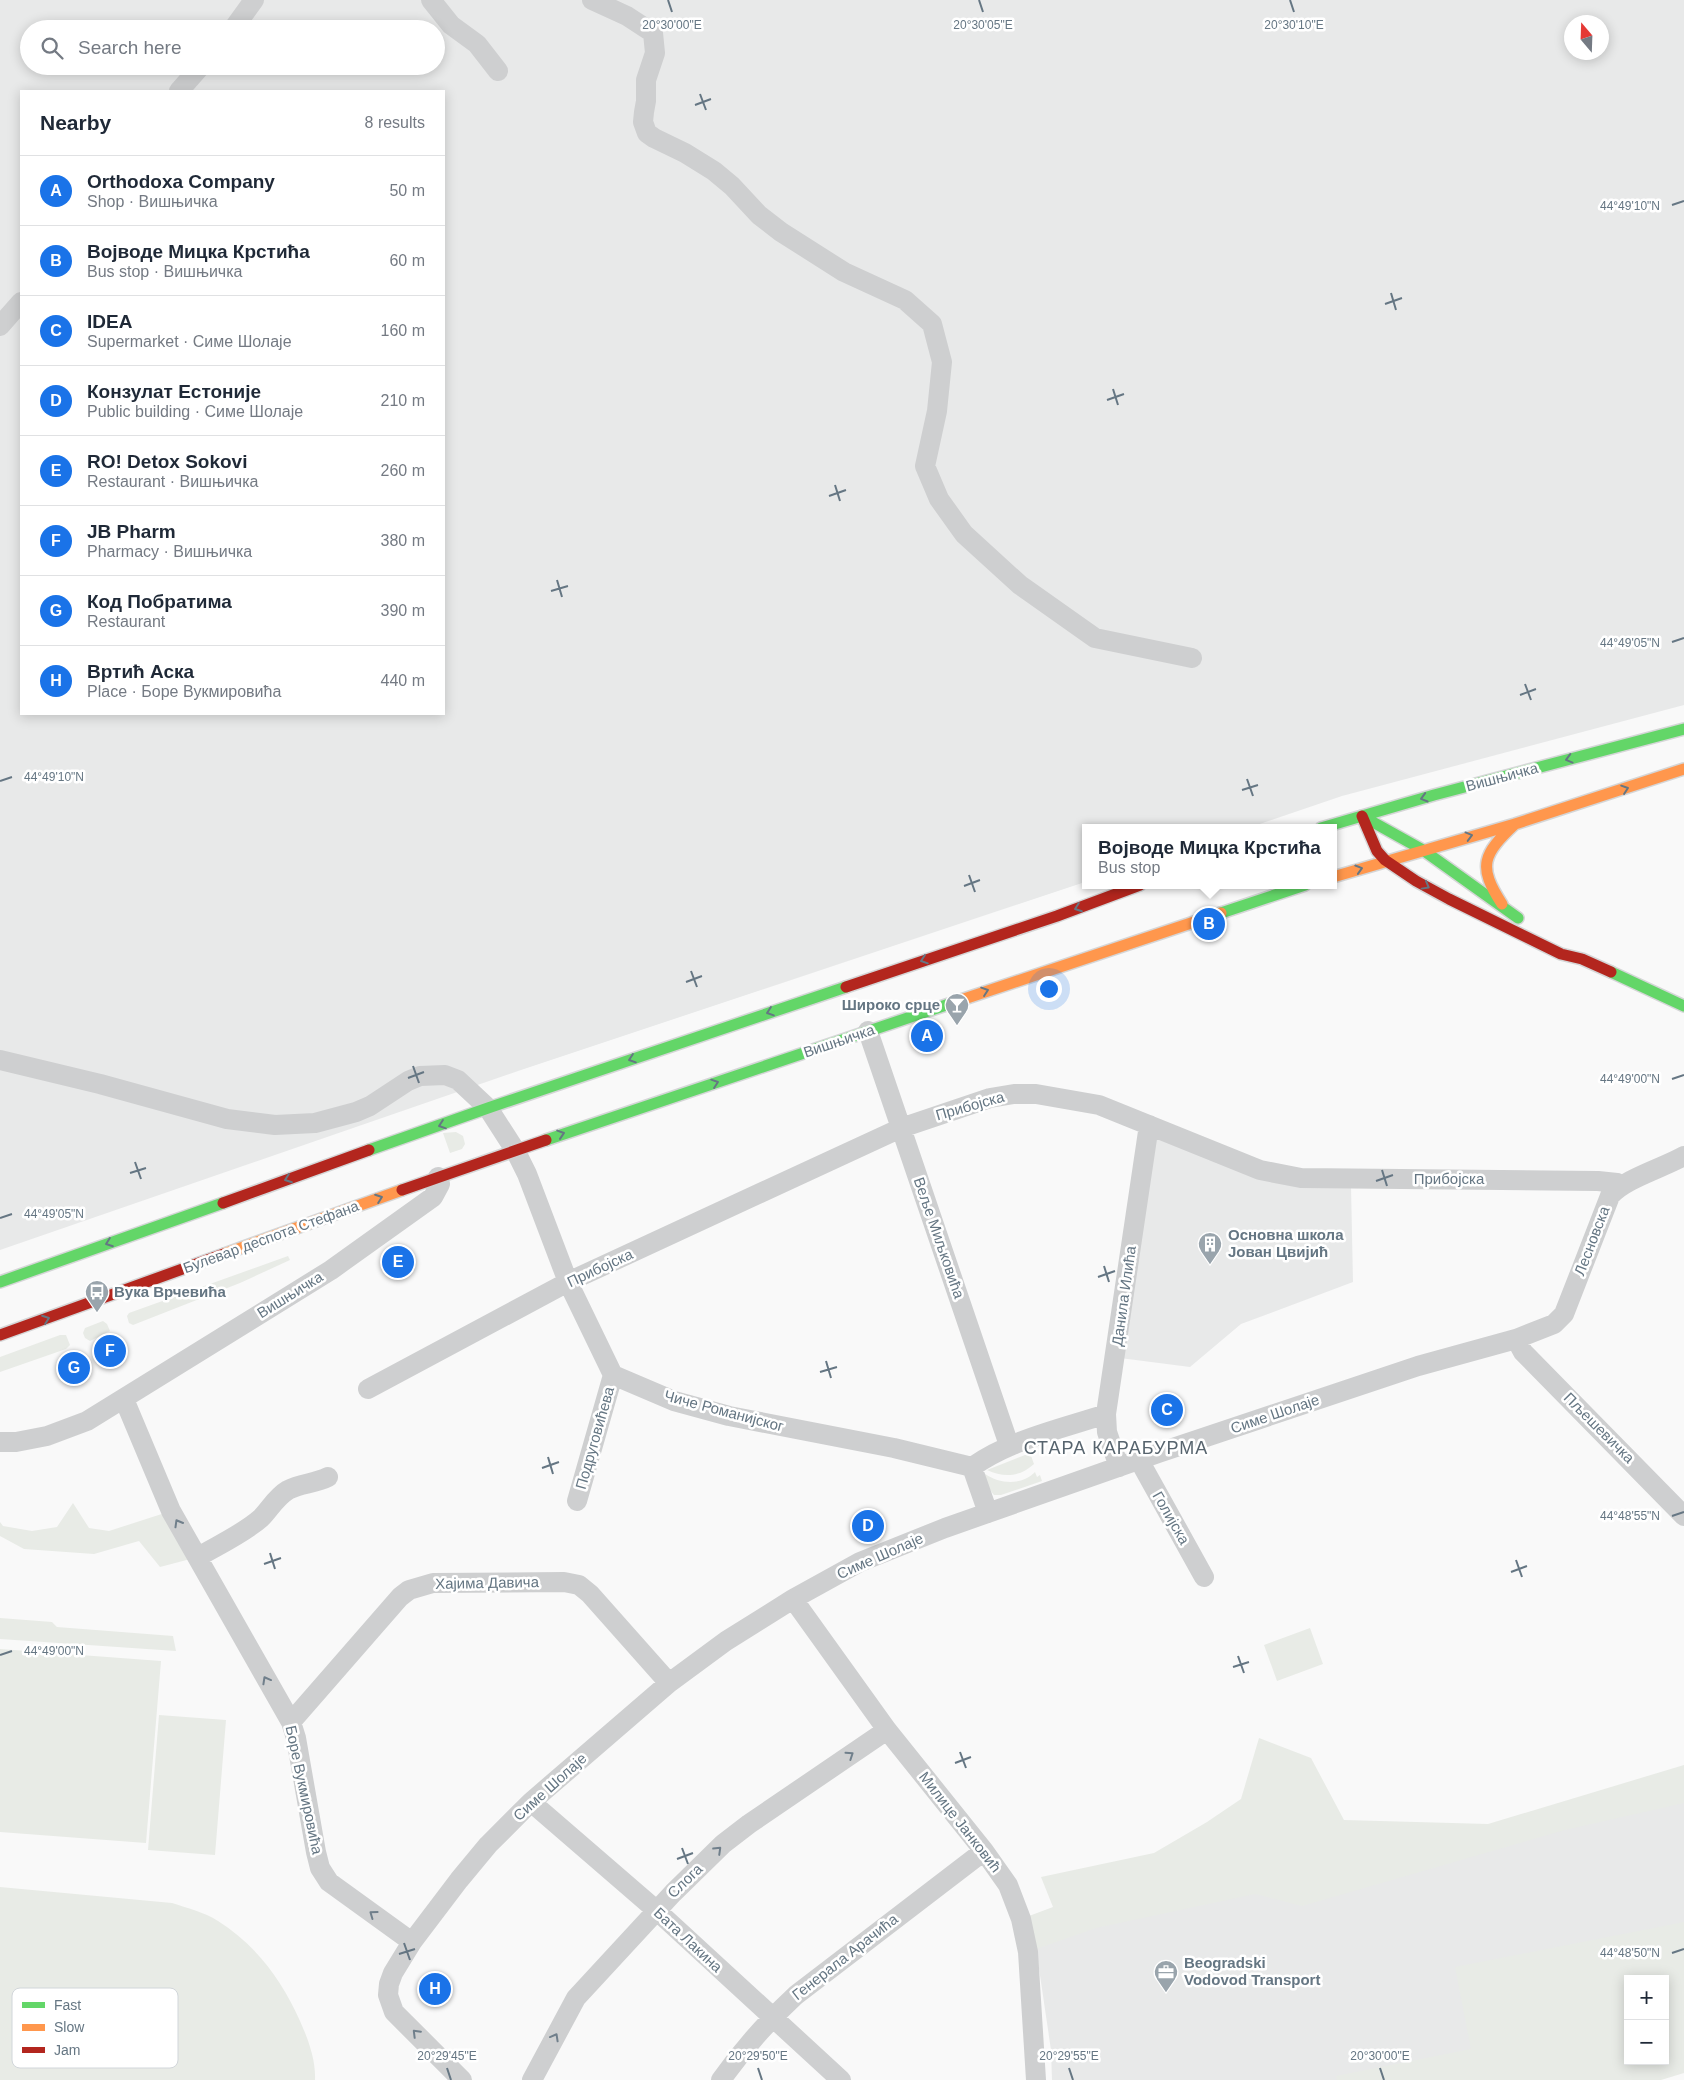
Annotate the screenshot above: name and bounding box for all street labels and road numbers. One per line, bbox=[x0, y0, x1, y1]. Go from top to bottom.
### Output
street label: Вишњичка bbox=[1464, 759, 1540, 794]
street label: Вишњичка bbox=[801, 1020, 877, 1061]
street label: Прибојска bbox=[934, 1087, 1007, 1123]
street label: Прибојска bbox=[1414, 1170, 1485, 1187]
street label: Веље Миљковића bbox=[911, 1175, 968, 1301]
street label: Булевар деспота Стефана bbox=[181, 1197, 362, 1276]
street label: Лесновска bbox=[1571, 1203, 1613, 1278]
street label: Данила Илића bbox=[1108, 1244, 1139, 1347]
street label: Прибојска bbox=[564, 1245, 636, 1290]
street label: Вишњичка bbox=[254, 1267, 326, 1321]
street label: Подруговићева bbox=[572, 1384, 617, 1491]
street label: Чиче Романијског bbox=[662, 1386, 786, 1435]
street label: Пљешевичка bbox=[1561, 1389, 1639, 1467]
street label: Симе Шолаје bbox=[1228, 1390, 1321, 1437]
street label: Голијска bbox=[1149, 1488, 1194, 1548]
street label: Симе Шолаје bbox=[834, 1529, 926, 1582]
street label: Хајима Давича bbox=[435, 1573, 540, 1592]
street label: Боре Вукмировића bbox=[283, 1724, 327, 1857]
street label: Симе Шолаје bbox=[510, 1749, 590, 1824]
street label: Милице Јанковић bbox=[916, 1768, 1005, 1875]
street label: Слога bbox=[664, 1860, 706, 1901]
street label: Бата Лакина bbox=[651, 1904, 726, 1976]
street label: Генерала Арачића bbox=[789, 1910, 901, 2003]

